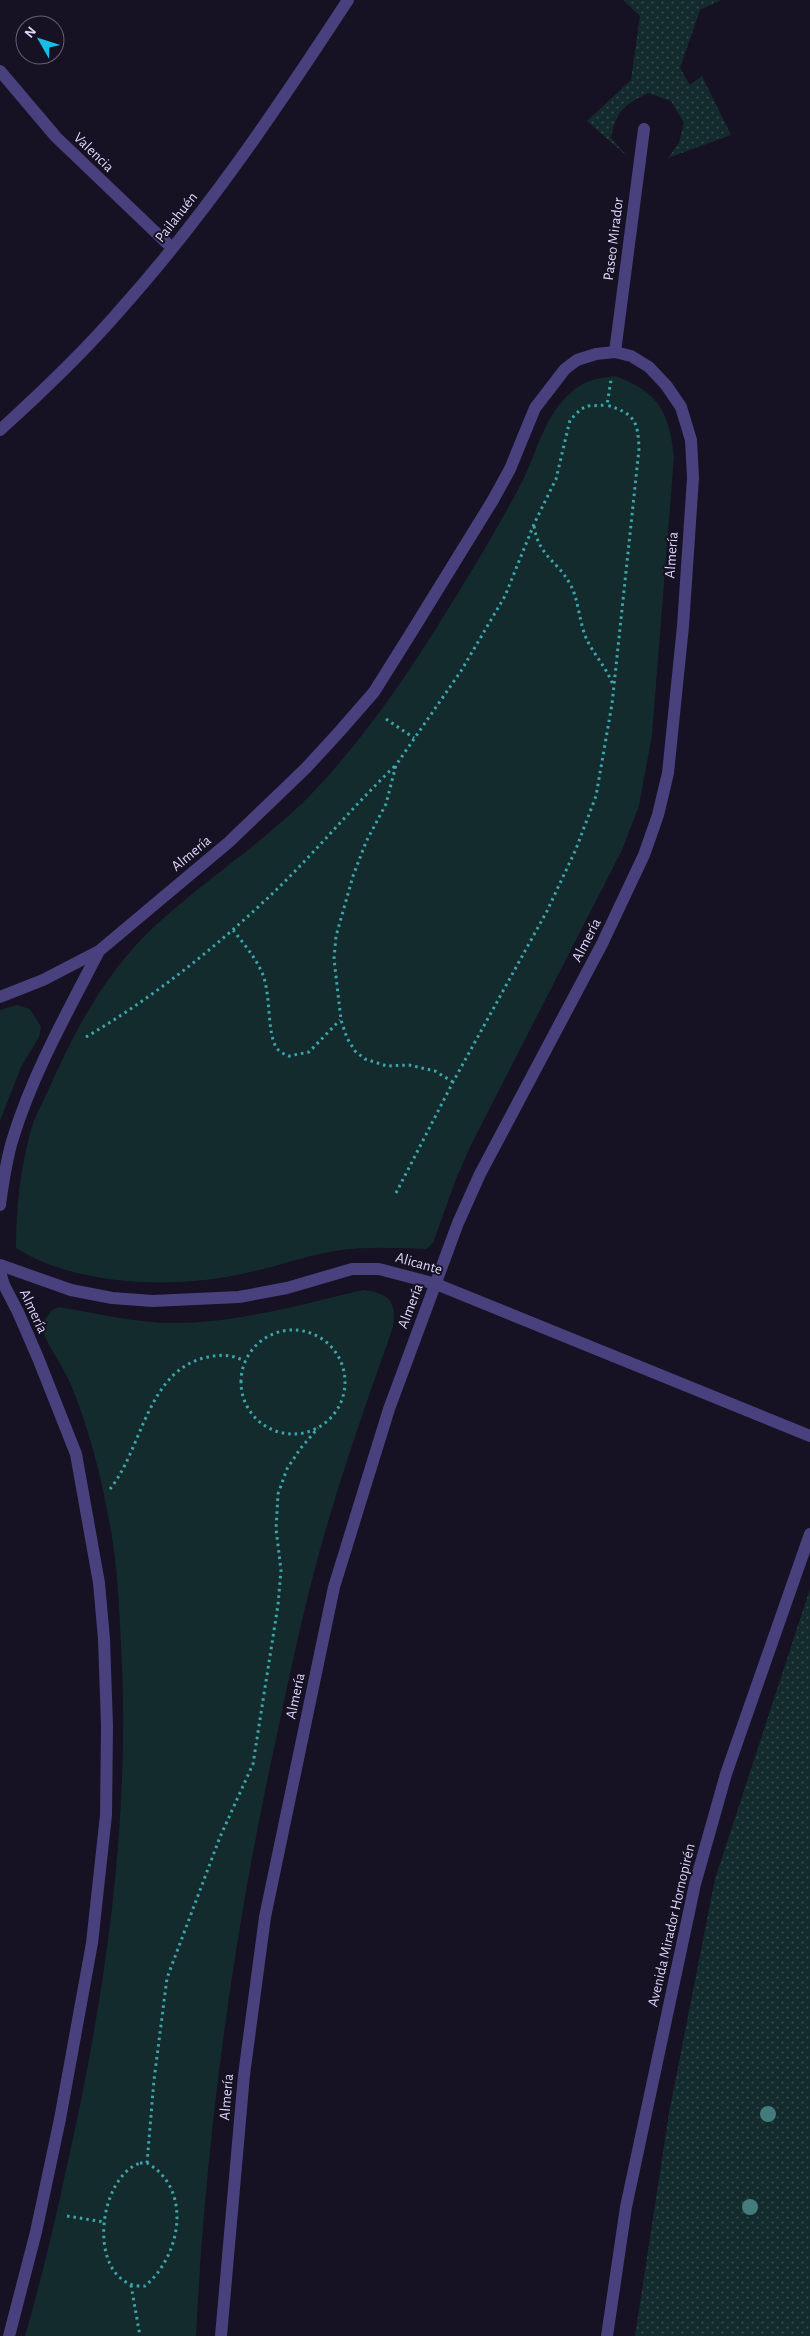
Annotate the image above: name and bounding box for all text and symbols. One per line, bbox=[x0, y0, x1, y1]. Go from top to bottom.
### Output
north arrow bbox=[15, 15, 65, 65]
text: N bbox=[22, 24, 39, 41]
street label: Valencia bbox=[71, 130, 117, 175]
street label: Pailahuén bbox=[152, 190, 200, 245]
street label: Paseo Mirador bbox=[601, 197, 626, 281]
street label: Almería bbox=[662, 531, 681, 579]
street label: Almería bbox=[169, 833, 214, 874]
street label: Almería bbox=[569, 916, 604, 964]
street label: Alicante bbox=[394, 1250, 444, 1277]
street label: Almería bbox=[395, 1282, 426, 1331]
street label: Almería bbox=[17, 1287, 50, 1336]
street label: Almería bbox=[283, 1672, 308, 1721]
street label: Avenida Mirador Hornopirén bbox=[645, 1842, 698, 2008]
street label: Almería bbox=[217, 2073, 236, 2121]

